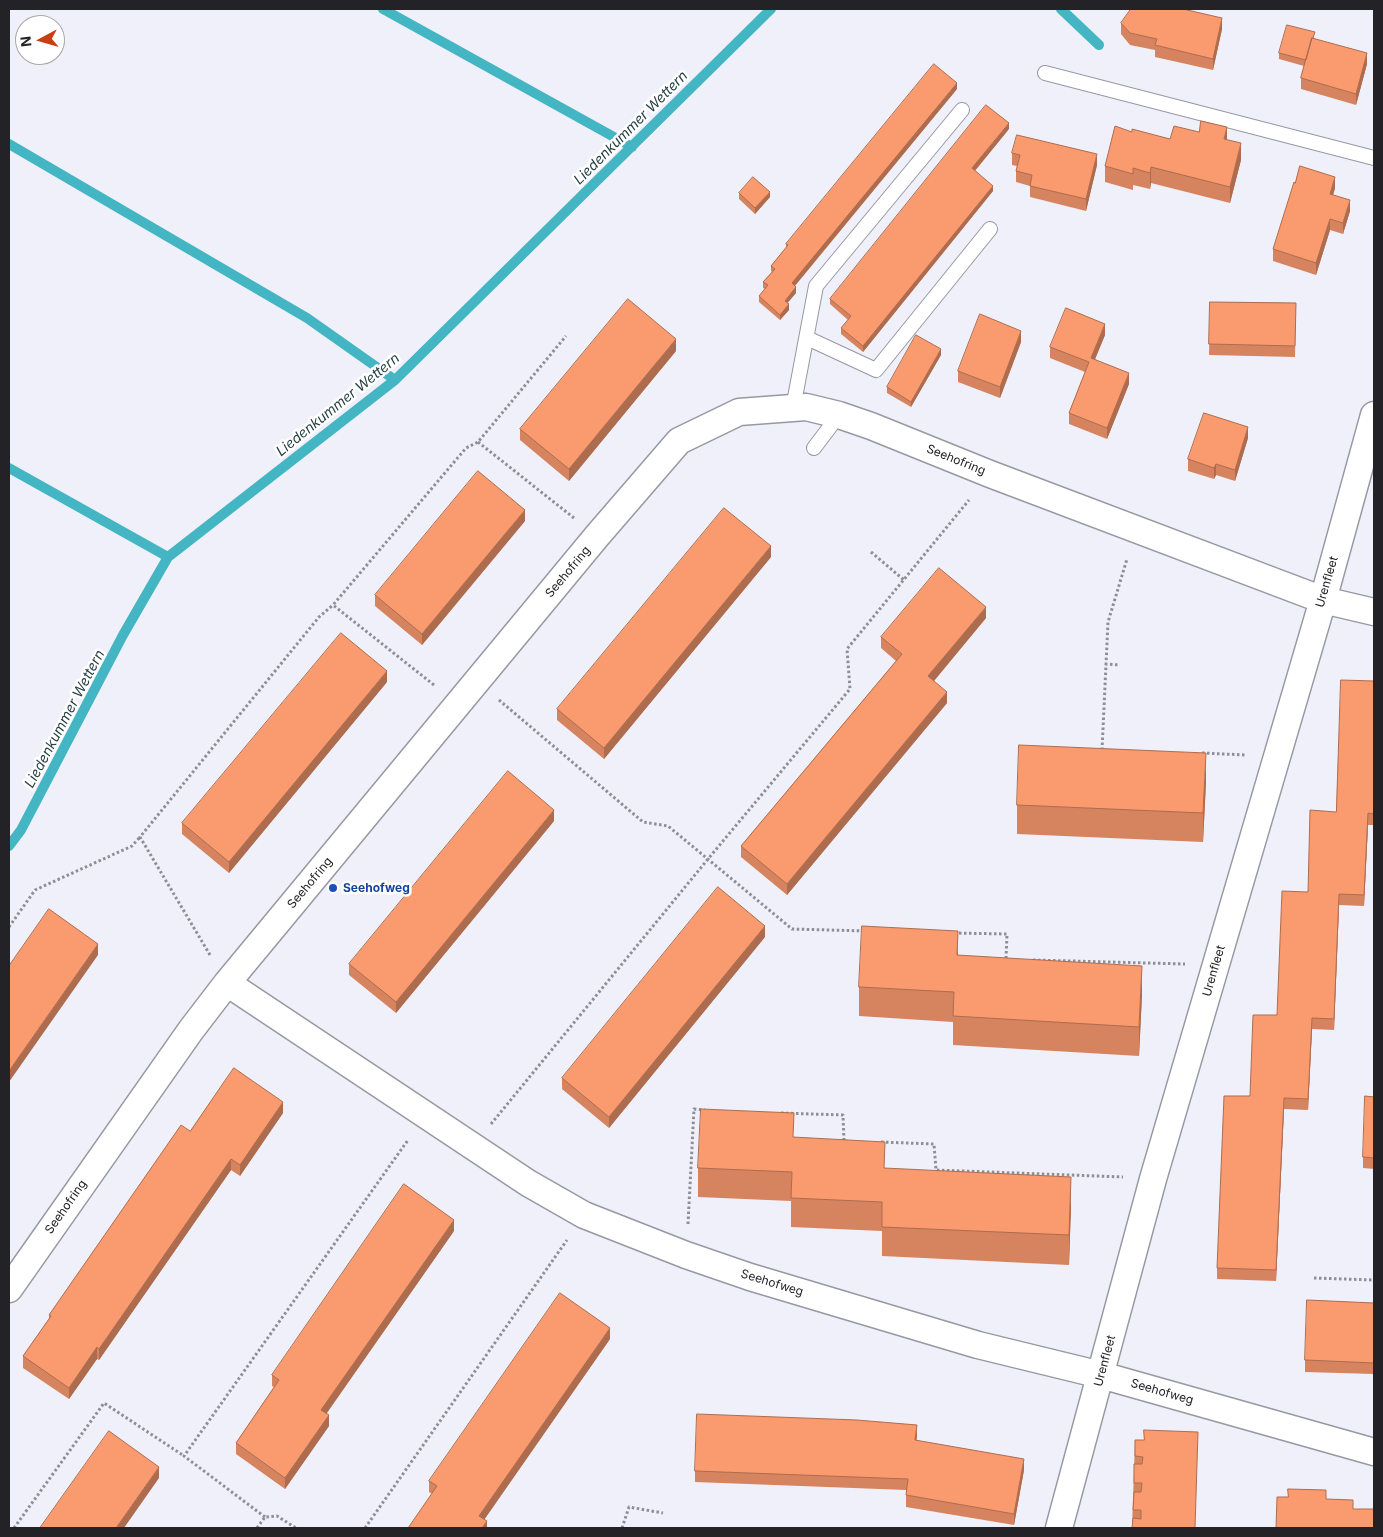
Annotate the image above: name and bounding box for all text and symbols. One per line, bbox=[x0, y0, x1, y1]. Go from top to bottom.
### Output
north arrow bbox=[15, 15, 65, 65]
text: N bbox=[17, 35, 35, 48]
water label: Liedenkummer Wettern bbox=[571, 68, 691, 188]
water label: Liedenkummer Wettern bbox=[273, 350, 403, 460]
street label: Seehofring bbox=[924, 442, 988, 478]
street label: Seehofring bbox=[542, 543, 594, 601]
street label: Urenfleet bbox=[1313, 555, 1341, 609]
water label: Liedenkummer Wettern bbox=[21, 647, 109, 791]
street label: Seehofring bbox=[284, 854, 336, 912]
place label: Seehofweg bbox=[343, 881, 410, 895]
marker: Seehofweg bbox=[327, 882, 339, 894]
street label: Urenfleet bbox=[1200, 944, 1228, 998]
street label: Seehofring bbox=[42, 1177, 90, 1237]
street label: Seehofweg bbox=[739, 1267, 805, 1299]
street label: Urenfleet bbox=[1091, 1334, 1119, 1388]
street label: Seehofweg bbox=[1129, 1376, 1195, 1408]

